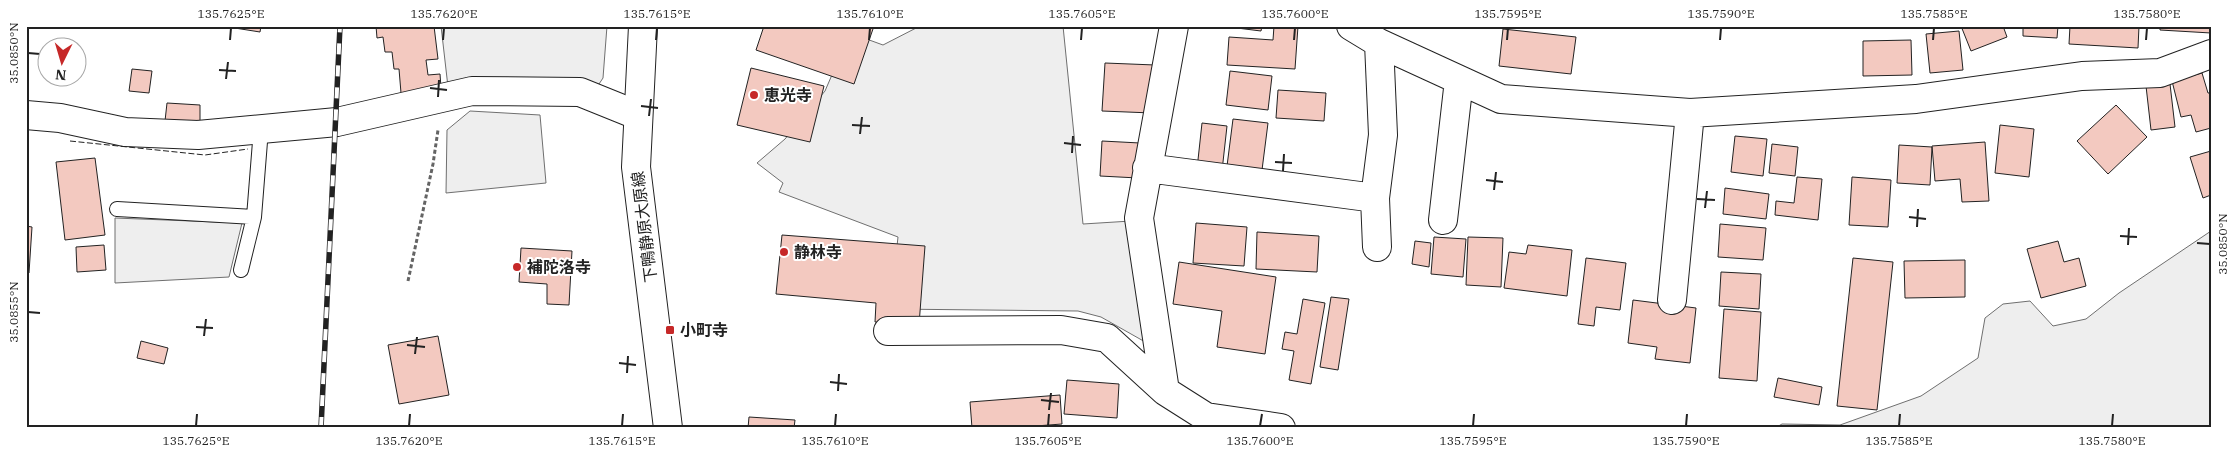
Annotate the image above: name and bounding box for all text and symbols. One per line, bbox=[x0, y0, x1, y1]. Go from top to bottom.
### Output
text: 135.7625°E bbox=[198, 6, 264, 21]
text: 135.7620°E bbox=[411, 6, 477, 21]
text: 135.7615°E bbox=[624, 6, 690, 21]
text: 135.7610°E bbox=[837, 6, 903, 21]
text: 135.7605°E bbox=[1049, 6, 1115, 21]
text: 135.7600°E bbox=[1262, 6, 1328, 21]
text: 135.7595°E bbox=[1475, 6, 1541, 21]
text: 135.7590°E bbox=[1688, 6, 1754, 21]
text: 135.7585°E bbox=[1901, 6, 1967, 21]
text: 135.7580°E bbox=[2114, 6, 2180, 21]
text: 35.0850°N bbox=[6, 22, 21, 84]
north arrow bbox=[38, 38, 88, 88]
text: N bbox=[55, 66, 67, 84]
place label: 恵光寺 bbox=[764, 85, 812, 105]
marker: 恵光寺 bbox=[748, 89, 760, 101]
street label: 下鴨静原大原線 bbox=[627, 170, 661, 284]
text: 35.0850°N bbox=[2215, 213, 2230, 275]
place label: 静林寺 bbox=[794, 242, 842, 262]
marker: 静林寺 bbox=[778, 246, 790, 258]
place label: 補陀洛寺 bbox=[527, 257, 591, 277]
marker: 補陀洛寺 bbox=[511, 261, 523, 273]
text: 35.0855°N bbox=[6, 281, 21, 343]
place label: 小町寺 bbox=[680, 320, 728, 340]
marker: 小町寺 bbox=[664, 324, 676, 336]
text: 135.7625°E bbox=[163, 433, 229, 448]
text: 135.7620°E bbox=[376, 433, 442, 448]
text: 135.7615°E bbox=[589, 433, 655, 448]
text: 135.7610°E bbox=[802, 433, 868, 448]
text: 135.7605°E bbox=[1015, 433, 1081, 448]
text: 135.7600°E bbox=[1227, 433, 1293, 448]
text: 135.7595°E bbox=[1440, 433, 1506, 448]
text: 135.7590°E bbox=[1653, 433, 1719, 448]
text: 135.7585°E bbox=[1866, 433, 1932, 448]
text: 135.7580°E bbox=[2079, 433, 2145, 448]

